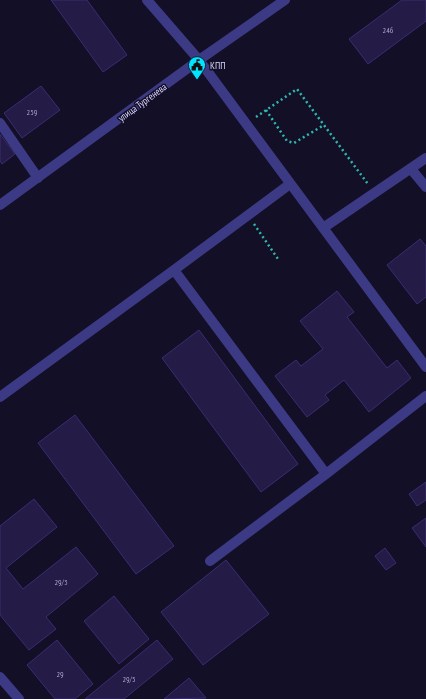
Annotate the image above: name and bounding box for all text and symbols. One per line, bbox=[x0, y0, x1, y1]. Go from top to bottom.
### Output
house number: 246 bbox=[383, 25, 394, 35]
public building icon: КПП bbox=[187, 55, 207, 80]
place label: КПП bbox=[210, 59, 225, 72]
street label: улица Тургенева bbox=[115, 80, 169, 125]
house number: 259 bbox=[27, 107, 38, 117]
house number: 29/3 bbox=[54, 577, 68, 587]
house number: 29 bbox=[56, 669, 64, 679]
house number: 29/5 bbox=[122, 674, 136, 684]

